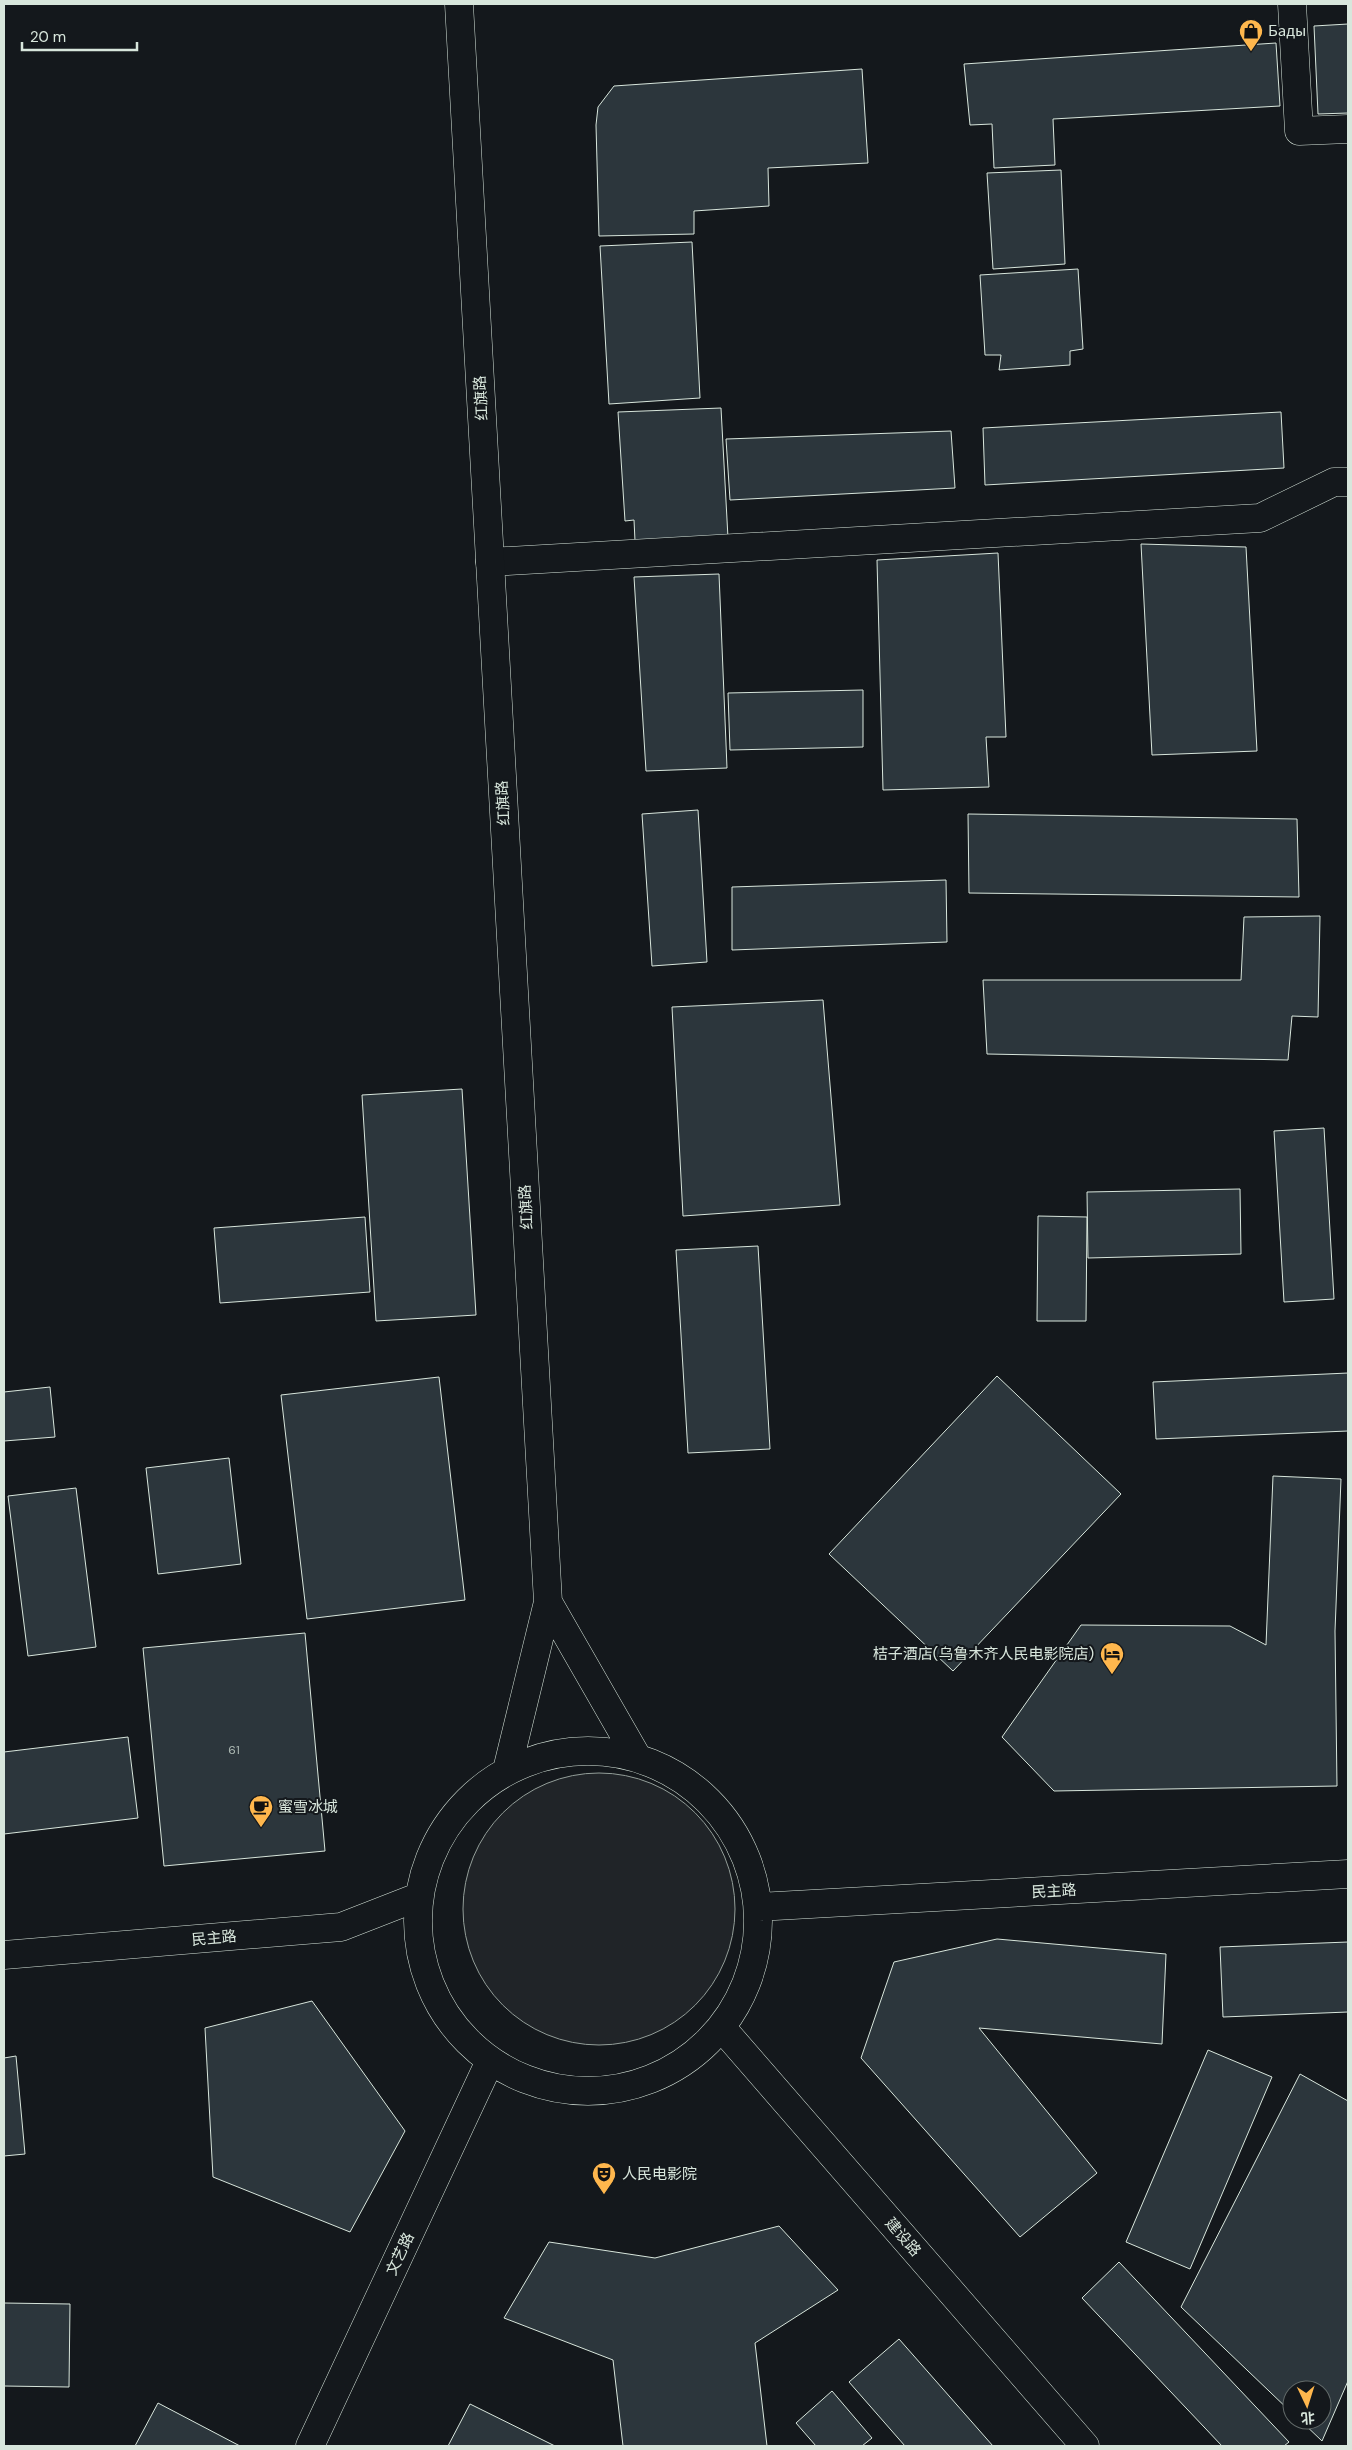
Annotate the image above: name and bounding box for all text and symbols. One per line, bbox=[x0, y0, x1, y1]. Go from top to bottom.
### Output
shop icon: Бады bbox=[1238, 18, 1264, 52]
scale bar bbox=[22, 20, 138, 52]
place label: Бады bbox=[1268, 21, 1306, 41]
text: 20 m bbox=[30, 27, 66, 47]
street label: 红旗路 bbox=[470, 375, 492, 421]
street label: 红旗路 bbox=[492, 780, 514, 826]
street label: 红旗路 bbox=[515, 1184, 537, 1230]
hotel icon: 桔子酒店(乌鲁木齐人民电影院店) bbox=[1099, 1641, 1125, 1675]
place label: 桔子酒店(乌鲁木齐人民电影院店) bbox=[873, 1644, 1094, 1664]
house number: 61 bbox=[228, 1742, 240, 1758]
cafe icon: 蜜雪冰城 bbox=[248, 1794, 274, 1828]
place label: 蜜雪冰城 bbox=[278, 1797, 338, 1817]
street label: 民主路 bbox=[1031, 1880, 1077, 1902]
street label: 民主路 bbox=[191, 1926, 237, 1950]
theatre icon: 人民电影院 bbox=[591, 2161, 617, 2195]
place label: 人民电影院 bbox=[622, 2164, 697, 2184]
street label: 建设路 bbox=[881, 2213, 925, 2261]
street label: 文艺路 bbox=[381, 2229, 419, 2279]
north arrow bbox=[1282, 2380, 1332, 2430]
text: 北 bbox=[1300, 2409, 1316, 2427]

